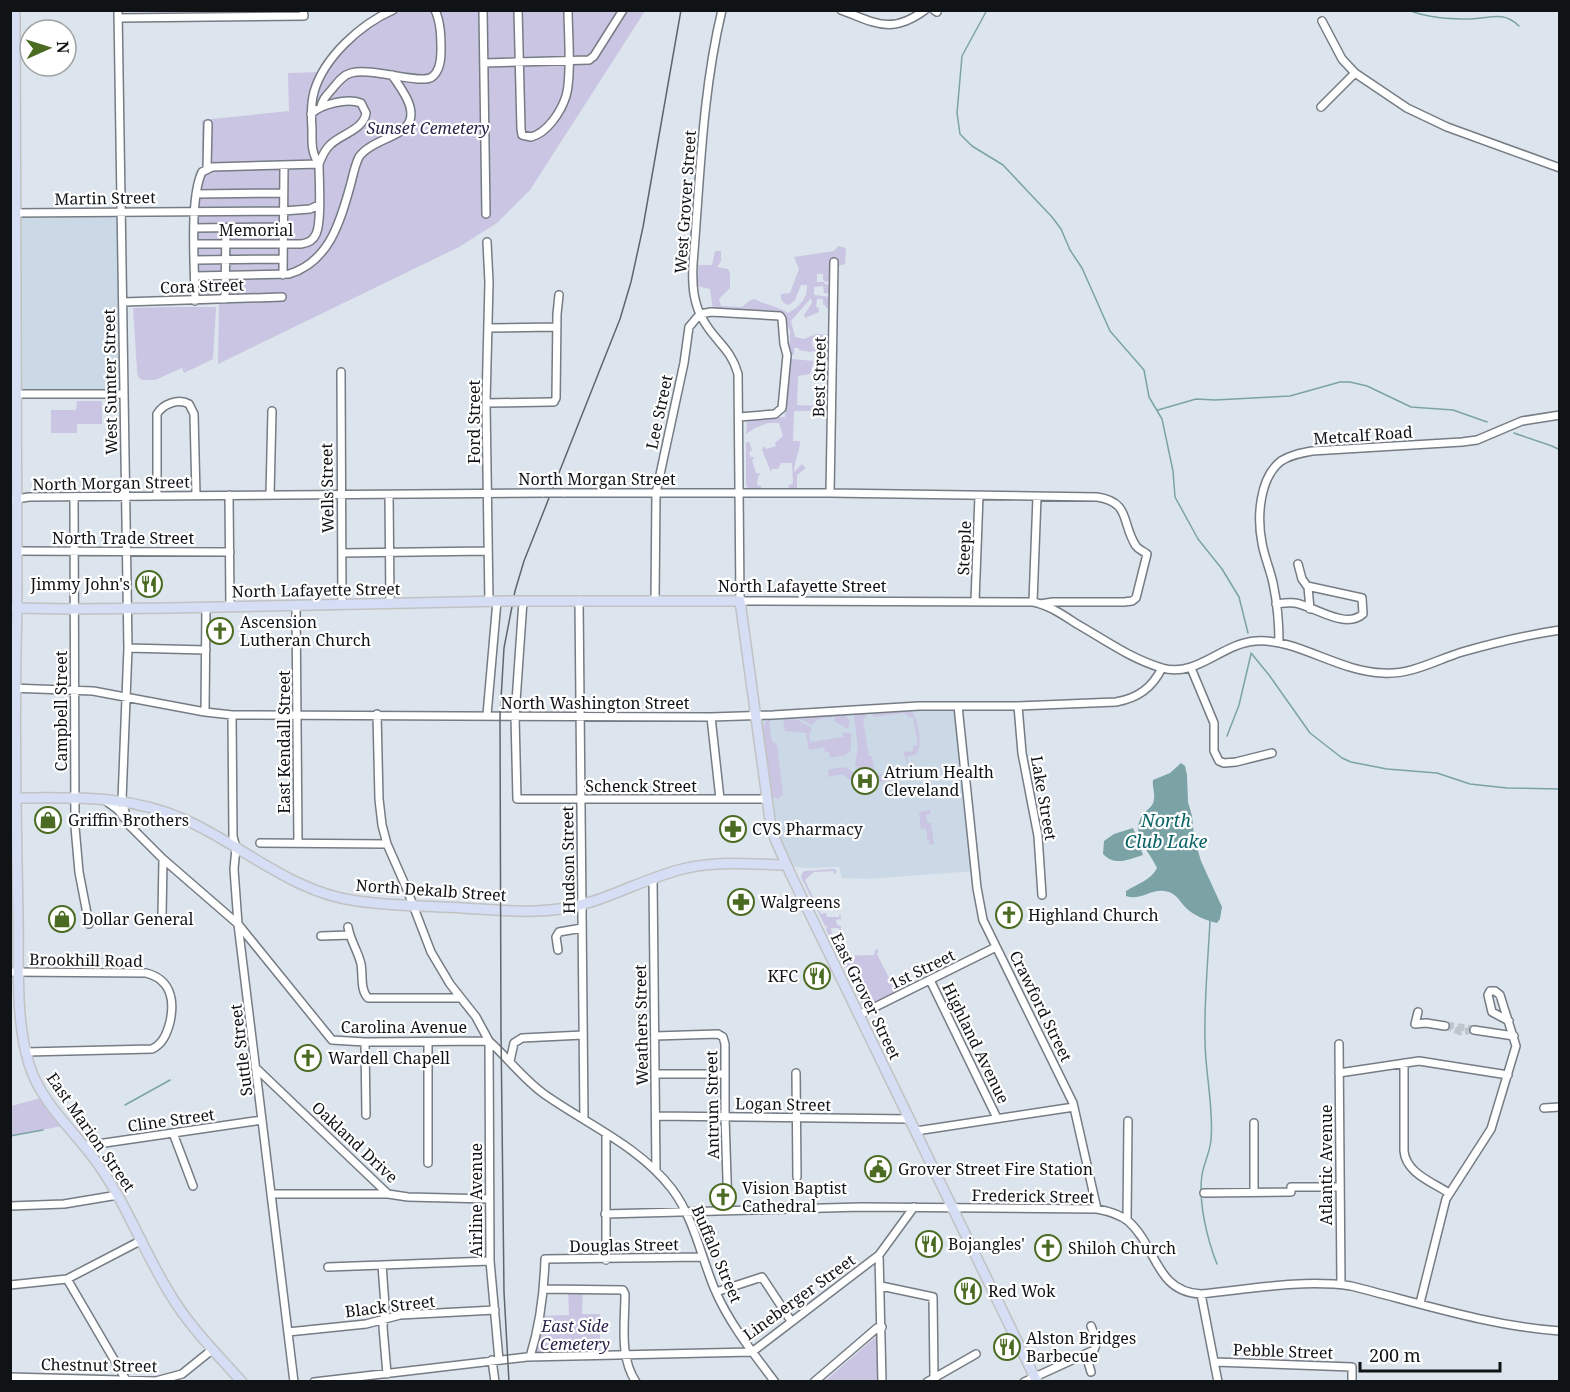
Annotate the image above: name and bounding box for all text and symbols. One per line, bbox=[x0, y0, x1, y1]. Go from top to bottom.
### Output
north arrow bbox=[18, 18, 78, 78]
text: N bbox=[52, 40, 74, 54]
park label: Sunset Cemetery bbox=[366, 117, 490, 139]
street label: West Grover Street bbox=[669, 129, 701, 274]
street label: Martin Street bbox=[54, 186, 156, 210]
street label: Memorial bbox=[219, 219, 293, 241]
street label: Cora Street bbox=[160, 274, 245, 298]
street label: West Sumter Street bbox=[98, 309, 122, 455]
street label: Best Street bbox=[807, 336, 831, 418]
street label: Lee Street bbox=[640, 372, 678, 451]
street label: Ford Street bbox=[463, 380, 485, 464]
street label: Metcalf Road bbox=[1313, 421, 1414, 449]
street label: Wells Street bbox=[315, 442, 339, 533]
street label: North Morgan Street bbox=[518, 468, 676, 490]
street label: North Morgan Street bbox=[32, 471, 190, 495]
street label: Steeple bbox=[952, 520, 976, 576]
street label: North Trade Street bbox=[52, 527, 194, 549]
restaurant icon: Jimmy John's bbox=[134, 569, 164, 599]
place label: Jimmy John's bbox=[30, 573, 130, 595]
street label: North Lafayette Street bbox=[718, 575, 887, 597]
street label: North Lafayette Street bbox=[231, 578, 401, 602]
place label: Ascension Lutheran Church bbox=[240, 611, 371, 651]
church icon: Ascension Lutheran Church bbox=[205, 616, 235, 646]
street label: Campbell Street bbox=[50, 650, 72, 771]
street label: East Kendall Street bbox=[273, 670, 295, 814]
street label: North Washington Street bbox=[501, 692, 690, 714]
street label: Lake Street bbox=[1026, 754, 1062, 842]
place label: Atrium Health Cleveland bbox=[884, 761, 994, 801]
hospital icon: Atrium Health Cleveland bbox=[850, 766, 880, 796]
street label: Schenck Street bbox=[585, 775, 697, 797]
shop icon: Griffin Brothers bbox=[33, 805, 63, 835]
street label: Hudson Street bbox=[556, 805, 580, 914]
water label: North Club Lake bbox=[1125, 808, 1207, 853]
place label: Griffin Brothers bbox=[68, 809, 189, 831]
pharmacy icon: CVS Pharmacy bbox=[718, 814, 748, 844]
place label: CVS Pharmacy bbox=[752, 818, 864, 840]
street label: North Dekalb Street bbox=[355, 874, 507, 906]
pharmacy icon: Walgreens bbox=[726, 887, 756, 917]
place label: Walgreens bbox=[760, 891, 840, 913]
church icon: Highland Church bbox=[994, 900, 1024, 930]
shop icon: Dollar General bbox=[47, 904, 77, 934]
place label: Highland Church bbox=[1028, 904, 1159, 926]
place label: Dollar General bbox=[82, 908, 194, 930]
street label: East Grover Street bbox=[826, 929, 906, 1063]
street label: 1st Street bbox=[885, 943, 959, 994]
street label: Crawford Street bbox=[1005, 947, 1078, 1066]
street label: Brookhill Road bbox=[29, 948, 143, 972]
restaurant icon: KFC bbox=[802, 961, 832, 991]
street label: Weathers Street bbox=[629, 964, 653, 1086]
place label: KFC bbox=[768, 965, 798, 987]
street label: Highland Avenue bbox=[937, 979, 1015, 1107]
street label: Suttle Street bbox=[224, 1002, 258, 1097]
street label: Carolina Avenue bbox=[341, 1016, 467, 1038]
church icon: Wardell Chapell bbox=[293, 1043, 323, 1073]
place label: Wardell Chapell bbox=[328, 1047, 450, 1069]
street label: Antrum Street bbox=[700, 1050, 724, 1160]
street label: East Marion Street bbox=[42, 1068, 141, 1196]
street label: Logan Street bbox=[735, 1092, 832, 1116]
street label: Oakland Drive bbox=[307, 1096, 403, 1188]
street label: Cline Street bbox=[126, 1103, 216, 1137]
street label: Atlantic Avenue bbox=[1315, 1104, 1337, 1226]
street label: Airline Avenue bbox=[465, 1143, 487, 1257]
public building icon: Grover Street Fire Station bbox=[863, 1154, 893, 1184]
place label: Grover Street Fire Station bbox=[898, 1158, 1093, 1180]
place label: Vision Baptist Cathedral bbox=[742, 1177, 847, 1217]
church icon: Vision Baptist Cathedral bbox=[708, 1182, 738, 1212]
street label: Frederick Street bbox=[972, 1184, 1095, 1208]
street label: Buffalo Street bbox=[687, 1202, 748, 1306]
restaurant icon: Bojangles' bbox=[914, 1229, 944, 1259]
street label: Douglas Street bbox=[569, 1233, 679, 1257]
place label: Bojangles' bbox=[948, 1233, 1025, 1255]
church icon: Shiloh Church bbox=[1033, 1233, 1063, 1263]
place label: Shiloh Church bbox=[1068, 1237, 1176, 1259]
street label: Lineberger Street bbox=[739, 1249, 860, 1345]
restaurant icon: Red Wok bbox=[953, 1276, 983, 1306]
place label: Red Wok bbox=[988, 1280, 1056, 1302]
street label: Black Street bbox=[344, 1290, 437, 1322]
park label: East Side Cemetery bbox=[540, 1315, 610, 1355]
place label: Alston Bridges Barbecue bbox=[1026, 1327, 1136, 1367]
restaurant icon: Alston Bridges Barbecue bbox=[992, 1332, 1022, 1362]
scale bar bbox=[1360, 1335, 1500, 1373]
street label: Pebble Street bbox=[1233, 1338, 1334, 1364]
text: 200 m bbox=[1369, 1343, 1421, 1367]
street label: Chestnut Street bbox=[41, 1353, 158, 1377]

